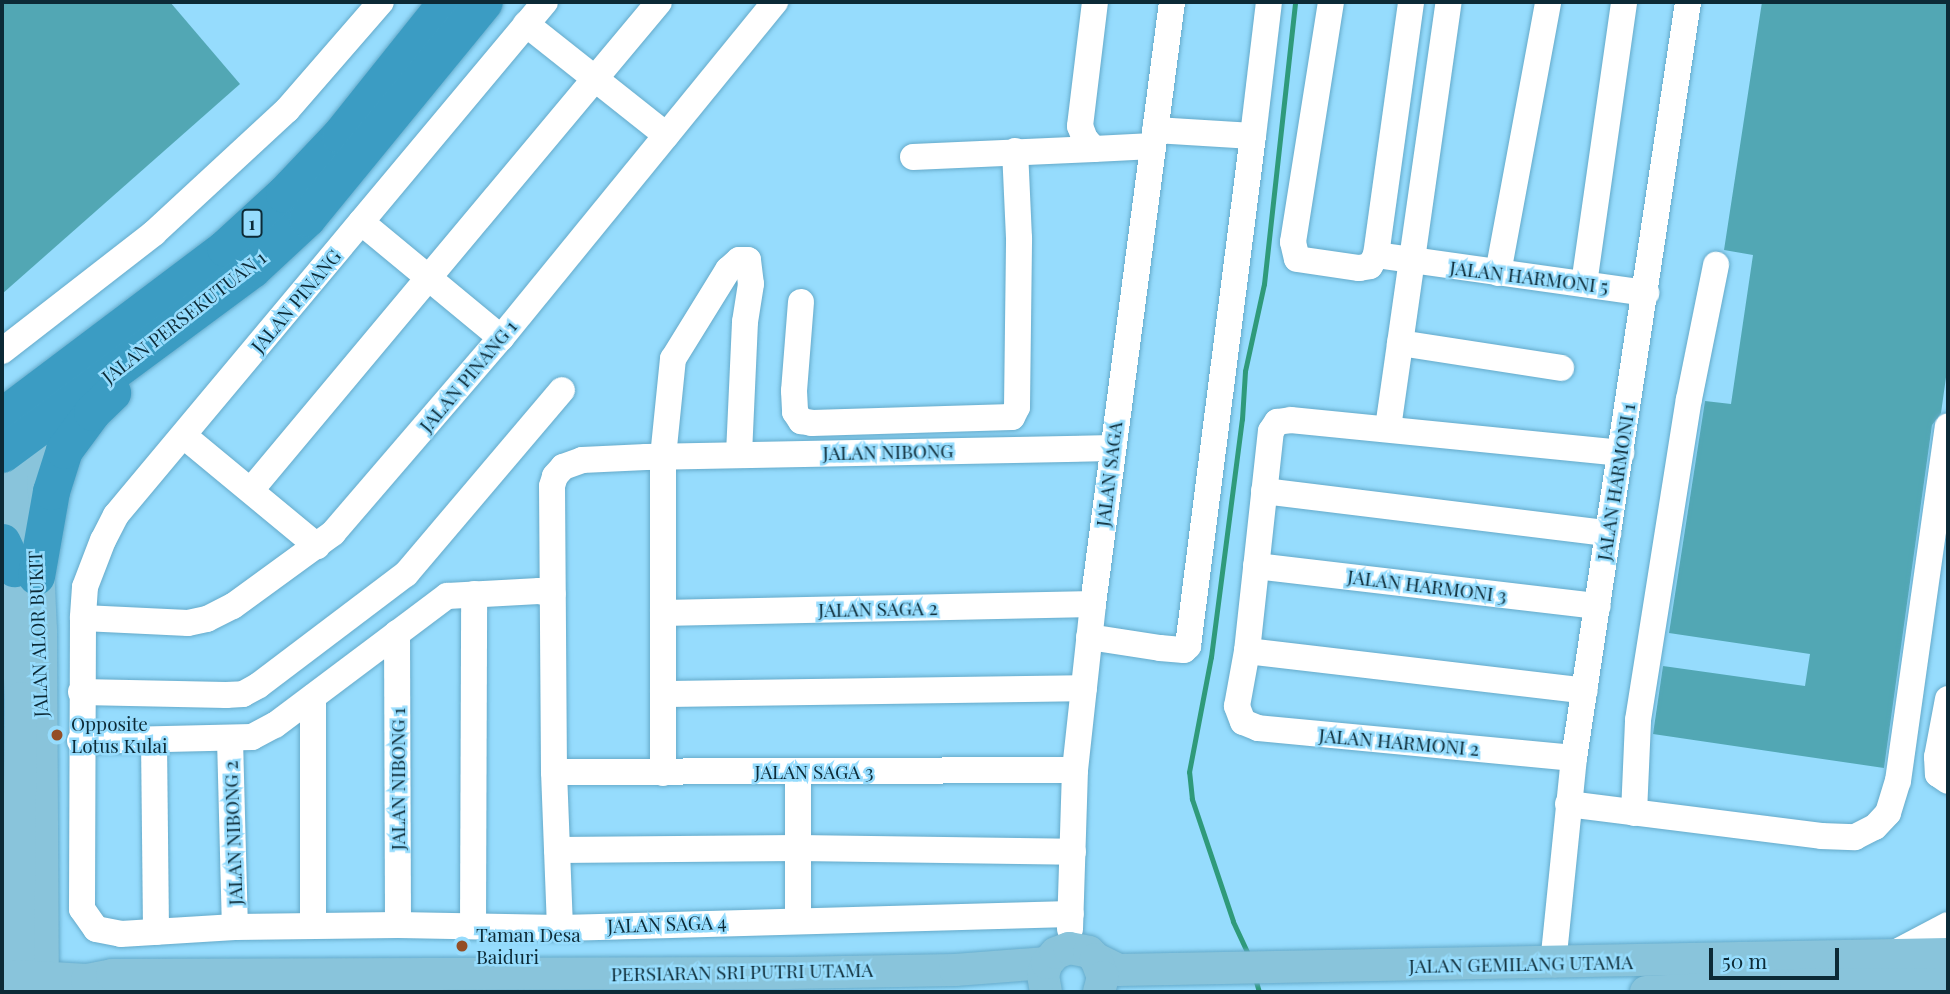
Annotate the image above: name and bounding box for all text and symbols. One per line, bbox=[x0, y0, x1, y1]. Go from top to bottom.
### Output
road number: 1 bbox=[242, 208, 262, 238]
street label: JALAN PINANG bbox=[246, 245, 346, 357]
street label: JALAN PERSEKUTUAN 1 bbox=[97, 246, 271, 388]
street label: JALAN HARMONI 5 bbox=[1448, 256, 1610, 298]
street label: JALAN PINANG 1 bbox=[414, 315, 522, 437]
street label: JALAN HARMONI 1 bbox=[1592, 402, 1640, 562]
street label: JALAN SAGA bbox=[1091, 420, 1127, 528]
street label: JALAN NIBONG bbox=[822, 439, 954, 465]
street label: JALAN ALOR BUKIT bbox=[24, 550, 52, 718]
street label: JALAN HARMONI 3 bbox=[1346, 565, 1508, 607]
street label: JALAN SAGA 2 bbox=[818, 597, 938, 621]
street label: JALAN NIBONG 1 bbox=[387, 708, 409, 850]
place label: Opposite Lotus Kulai bbox=[71, 713, 168, 757]
street label: JALAN HARMONI 2 bbox=[1318, 724, 1480, 760]
marker: Opposite Lotus Kulai bbox=[49, 727, 65, 743]
street label: JALAN NIBONG 2 bbox=[219, 760, 247, 906]
street label: JALAN SAGA 3 bbox=[754, 761, 874, 783]
street label: JALAN SAGA 4 bbox=[607, 911, 727, 937]
place label: Taman Desa Baiduri bbox=[476, 924, 581, 968]
scale bar bbox=[1712, 934, 1842, 978]
marker: Taman Desa Baiduri bbox=[454, 938, 470, 954]
text: 50 m bbox=[1722, 946, 1767, 974]
street label: JALAN GEMILANG UTAMA bbox=[1409, 951, 1633, 977]
street label: PERSIARAN SRI PUTRI UTAMA bbox=[611, 958, 873, 986]

